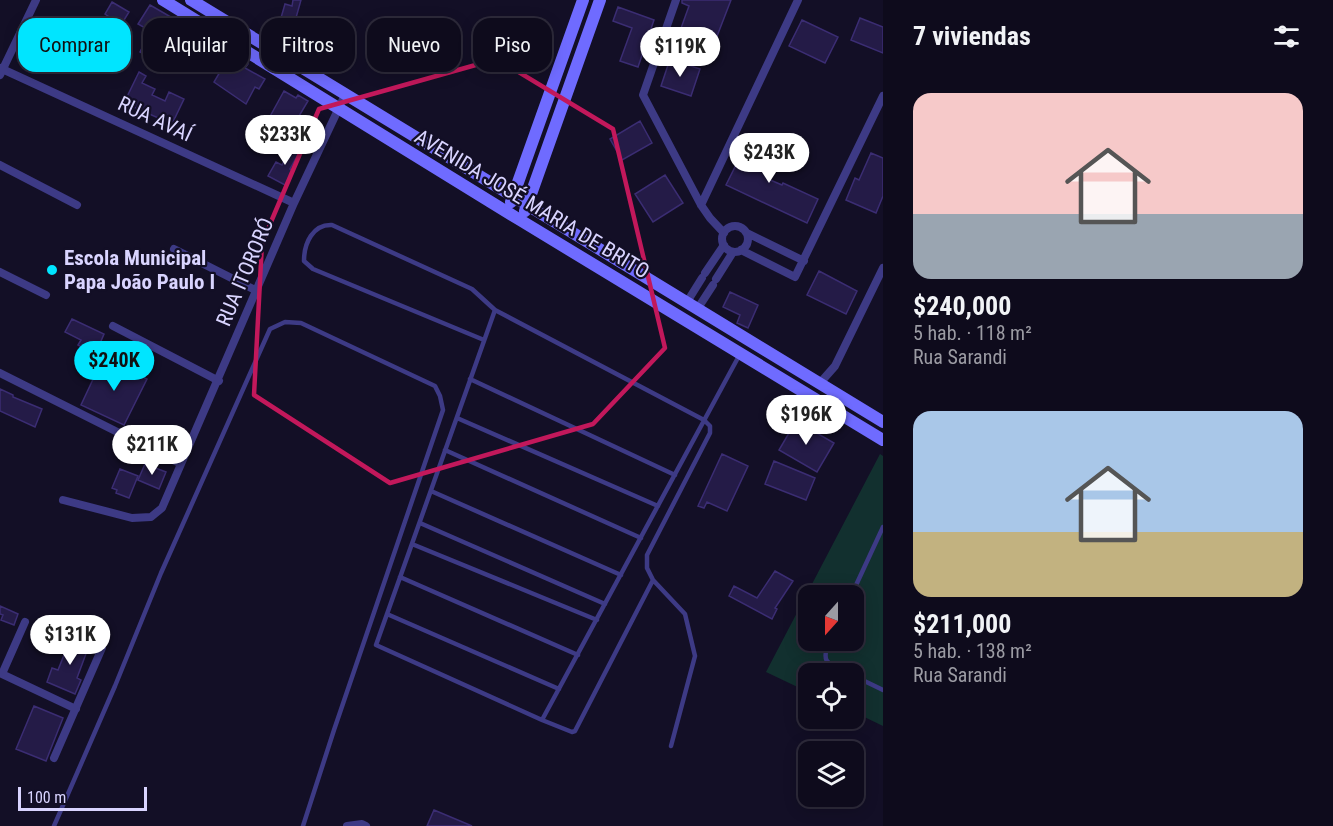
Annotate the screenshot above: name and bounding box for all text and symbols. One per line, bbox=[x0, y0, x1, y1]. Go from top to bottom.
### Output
chip: Comprar bbox=[18, 18, 131, 72]
chip: Alquilar bbox=[143, 18, 249, 72]
chip: Filtros bbox=[261, 18, 355, 72]
chip: Nuevo bbox=[367, 18, 461, 72]
chip: Piso bbox=[473, 18, 552, 72]
icon: filters bbox=[1270, 20, 1303, 53]
text: 7 viviendas bbox=[913, 21, 1031, 51]
pin: $119K bbox=[638, 27, 722, 78]
text: $119K bbox=[654, 34, 706, 58]
street label: RUA AVAÍ bbox=[114, 91, 197, 147]
pin: $233K bbox=[243, 115, 327, 166]
text: $233K bbox=[259, 122, 311, 146]
street label: AVENIDA JOSÉ MARIA DE BRITO bbox=[411, 124, 653, 284]
icon: home bbox=[1054, 132, 1162, 240]
pin: $243K bbox=[727, 133, 811, 184]
text: $243K bbox=[743, 140, 795, 164]
street label: RUA ITORORÓ bbox=[211, 214, 279, 330]
place label: Escola Municipal Papa João Paulo I bbox=[64, 246, 215, 294]
marker: Escola Municipal Papa João Paulo I bbox=[45, 263, 59, 277]
text: $240,000 bbox=[913, 291, 1011, 321]
text: 5 hab. · 118 m² bbox=[913, 321, 1032, 345]
pin: $240K bbox=[72, 341, 156, 392]
text: Rua Sarandi bbox=[913, 345, 1007, 369]
text: $240K bbox=[88, 348, 140, 372]
pin: $196K bbox=[764, 395, 848, 446]
text: $196K bbox=[780, 402, 832, 426]
pin: $211K bbox=[110, 425, 194, 476]
text: $211K bbox=[126, 432, 178, 456]
icon: home bbox=[1054, 450, 1162, 558]
north arrow bbox=[798, 585, 864, 651]
map controls bbox=[798, 585, 864, 807]
text: $211,000 bbox=[913, 609, 1011, 639]
pin: $131K bbox=[28, 615, 112, 666]
text: $131K bbox=[44, 622, 96, 646]
text: 5 hab. · 138 m² bbox=[913, 639, 1032, 663]
button: locate bbox=[798, 663, 864, 729]
text: Rua Sarandi bbox=[913, 663, 1007, 687]
button: layers bbox=[798, 741, 864, 807]
scale bar bbox=[18, 784, 147, 812]
text: 100 m bbox=[27, 788, 66, 807]

